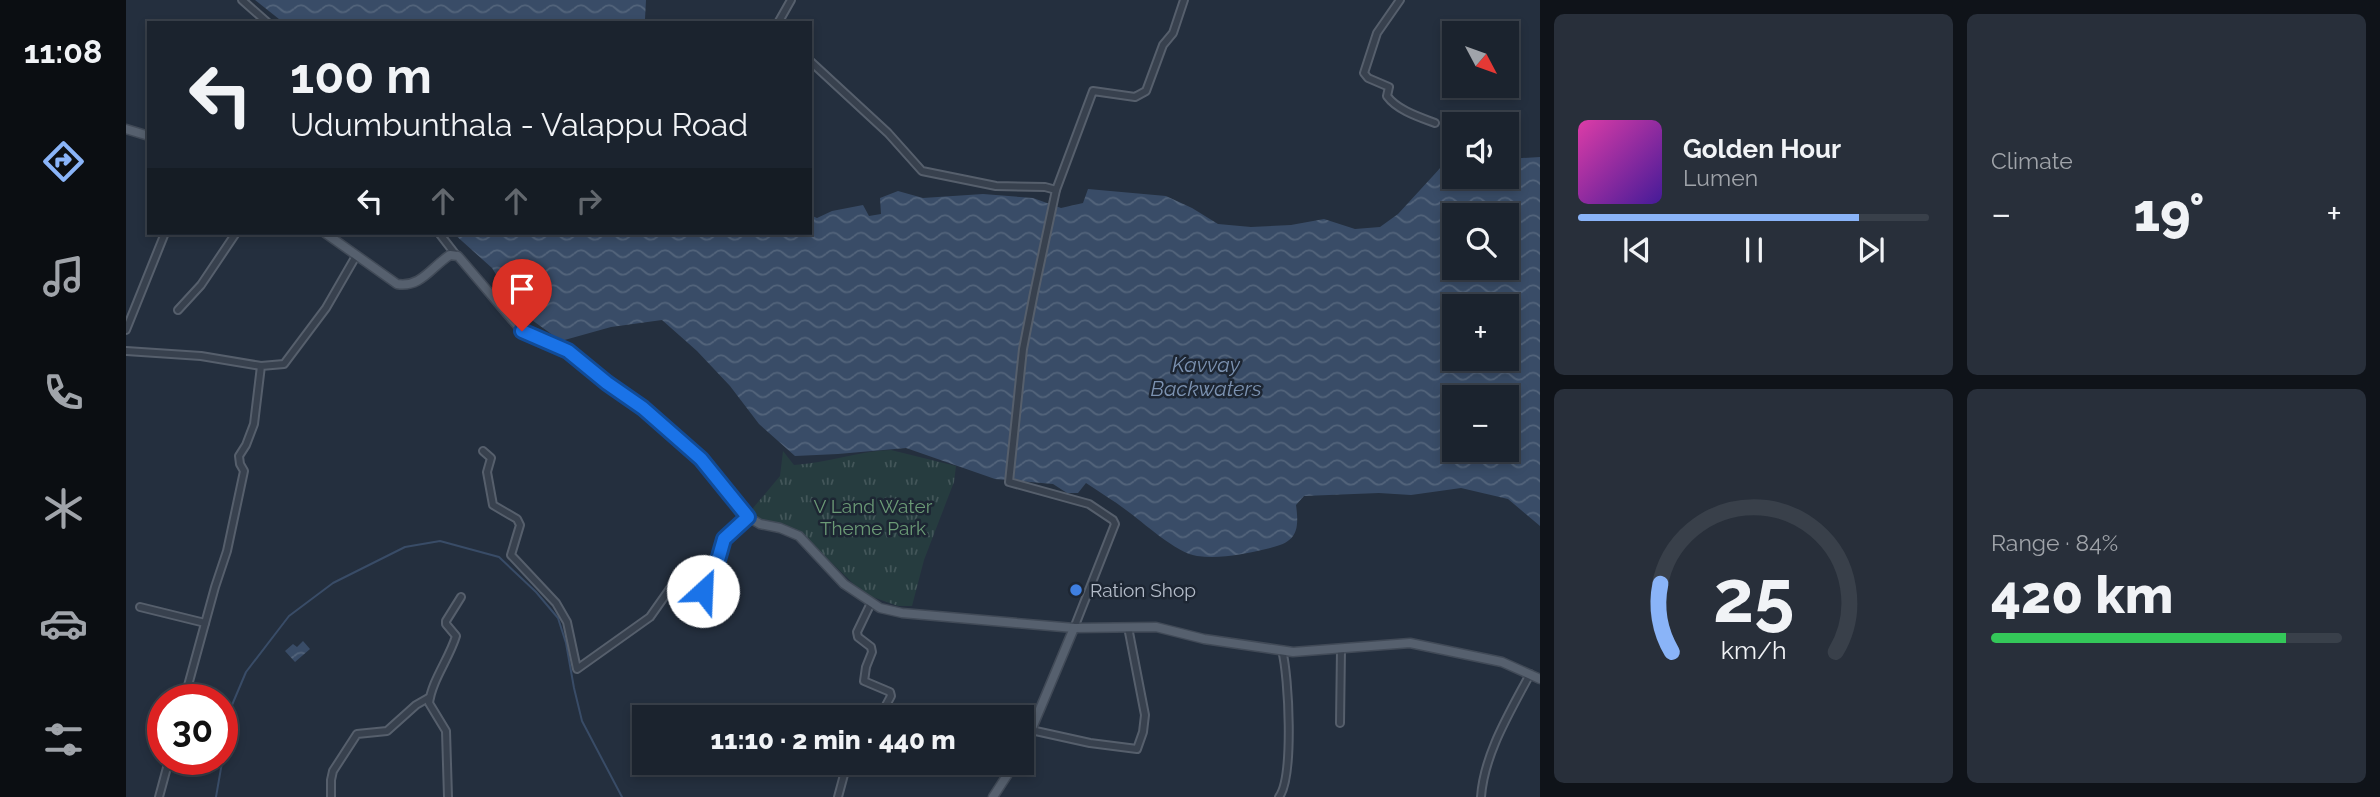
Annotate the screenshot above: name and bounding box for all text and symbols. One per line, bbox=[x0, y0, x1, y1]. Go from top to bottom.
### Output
north arrow bbox=[1442, 21, 1519, 98]
map controls bbox=[1442, 21, 1519, 462]
text: 11:08 bbox=[24, 33, 102, 70]
text: 100 m bbox=[290, 47, 432, 104]
icon: left bbox=[175, 49, 266, 140]
text: Udumbunthala - Valappu Road bbox=[290, 106, 748, 143]
button: sound bbox=[1442, 112, 1519, 189]
text: Golden Hour bbox=[1683, 134, 1841, 164]
icon: directions bbox=[39, 137, 88, 186]
text: Climate bbox=[1991, 147, 2073, 174]
text: Lumen bbox=[1683, 164, 1758, 191]
icon: left bbox=[351, 182, 389, 220]
icon: ahead bbox=[424, 182, 462, 220]
icon: ahead bbox=[497, 182, 535, 220]
icon: right bbox=[570, 182, 608, 220]
text: 19° bbox=[2133, 182, 2205, 243]
text: − bbox=[1991, 191, 2011, 236]
text: + bbox=[2326, 191, 2342, 236]
button: search bbox=[1442, 203, 1519, 280]
icon: previous bbox=[1618, 231, 1656, 269]
icon: pause bbox=[1735, 231, 1773, 269]
icon: next bbox=[1852, 231, 1890, 269]
icon: music bbox=[39, 252, 88, 301]
pin bbox=[492, 259, 552, 331]
icon: arrive bbox=[503, 270, 541, 308]
button: + bbox=[1442, 294, 1519, 371]
water label: Kavvay Backwaters bbox=[1150, 352, 1262, 401]
icon: phone bbox=[39, 368, 88, 417]
button: − bbox=[1442, 385, 1519, 462]
icon: climate bbox=[39, 484, 88, 533]
park label: V Land Water Theme Park bbox=[814, 495, 933, 539]
text: Range · 84% bbox=[1991, 529, 2118, 556]
position arrow bbox=[666, 554, 740, 628]
text: 25 bbox=[1713, 554, 1794, 639]
text: 420 km bbox=[1991, 564, 2173, 625]
place label: Ration Shop bbox=[1090, 579, 1196, 601]
marker: Ration Shop bbox=[1068, 582, 1084, 598]
icon: car bbox=[39, 599, 88, 648]
text: km/h bbox=[1721, 635, 1786, 665]
speed limit sign: 30 bbox=[147, 684, 238, 775]
icon: filters bbox=[39, 715, 88, 764]
text: 11:10 · 2 min · 440 m bbox=[711, 725, 955, 755]

